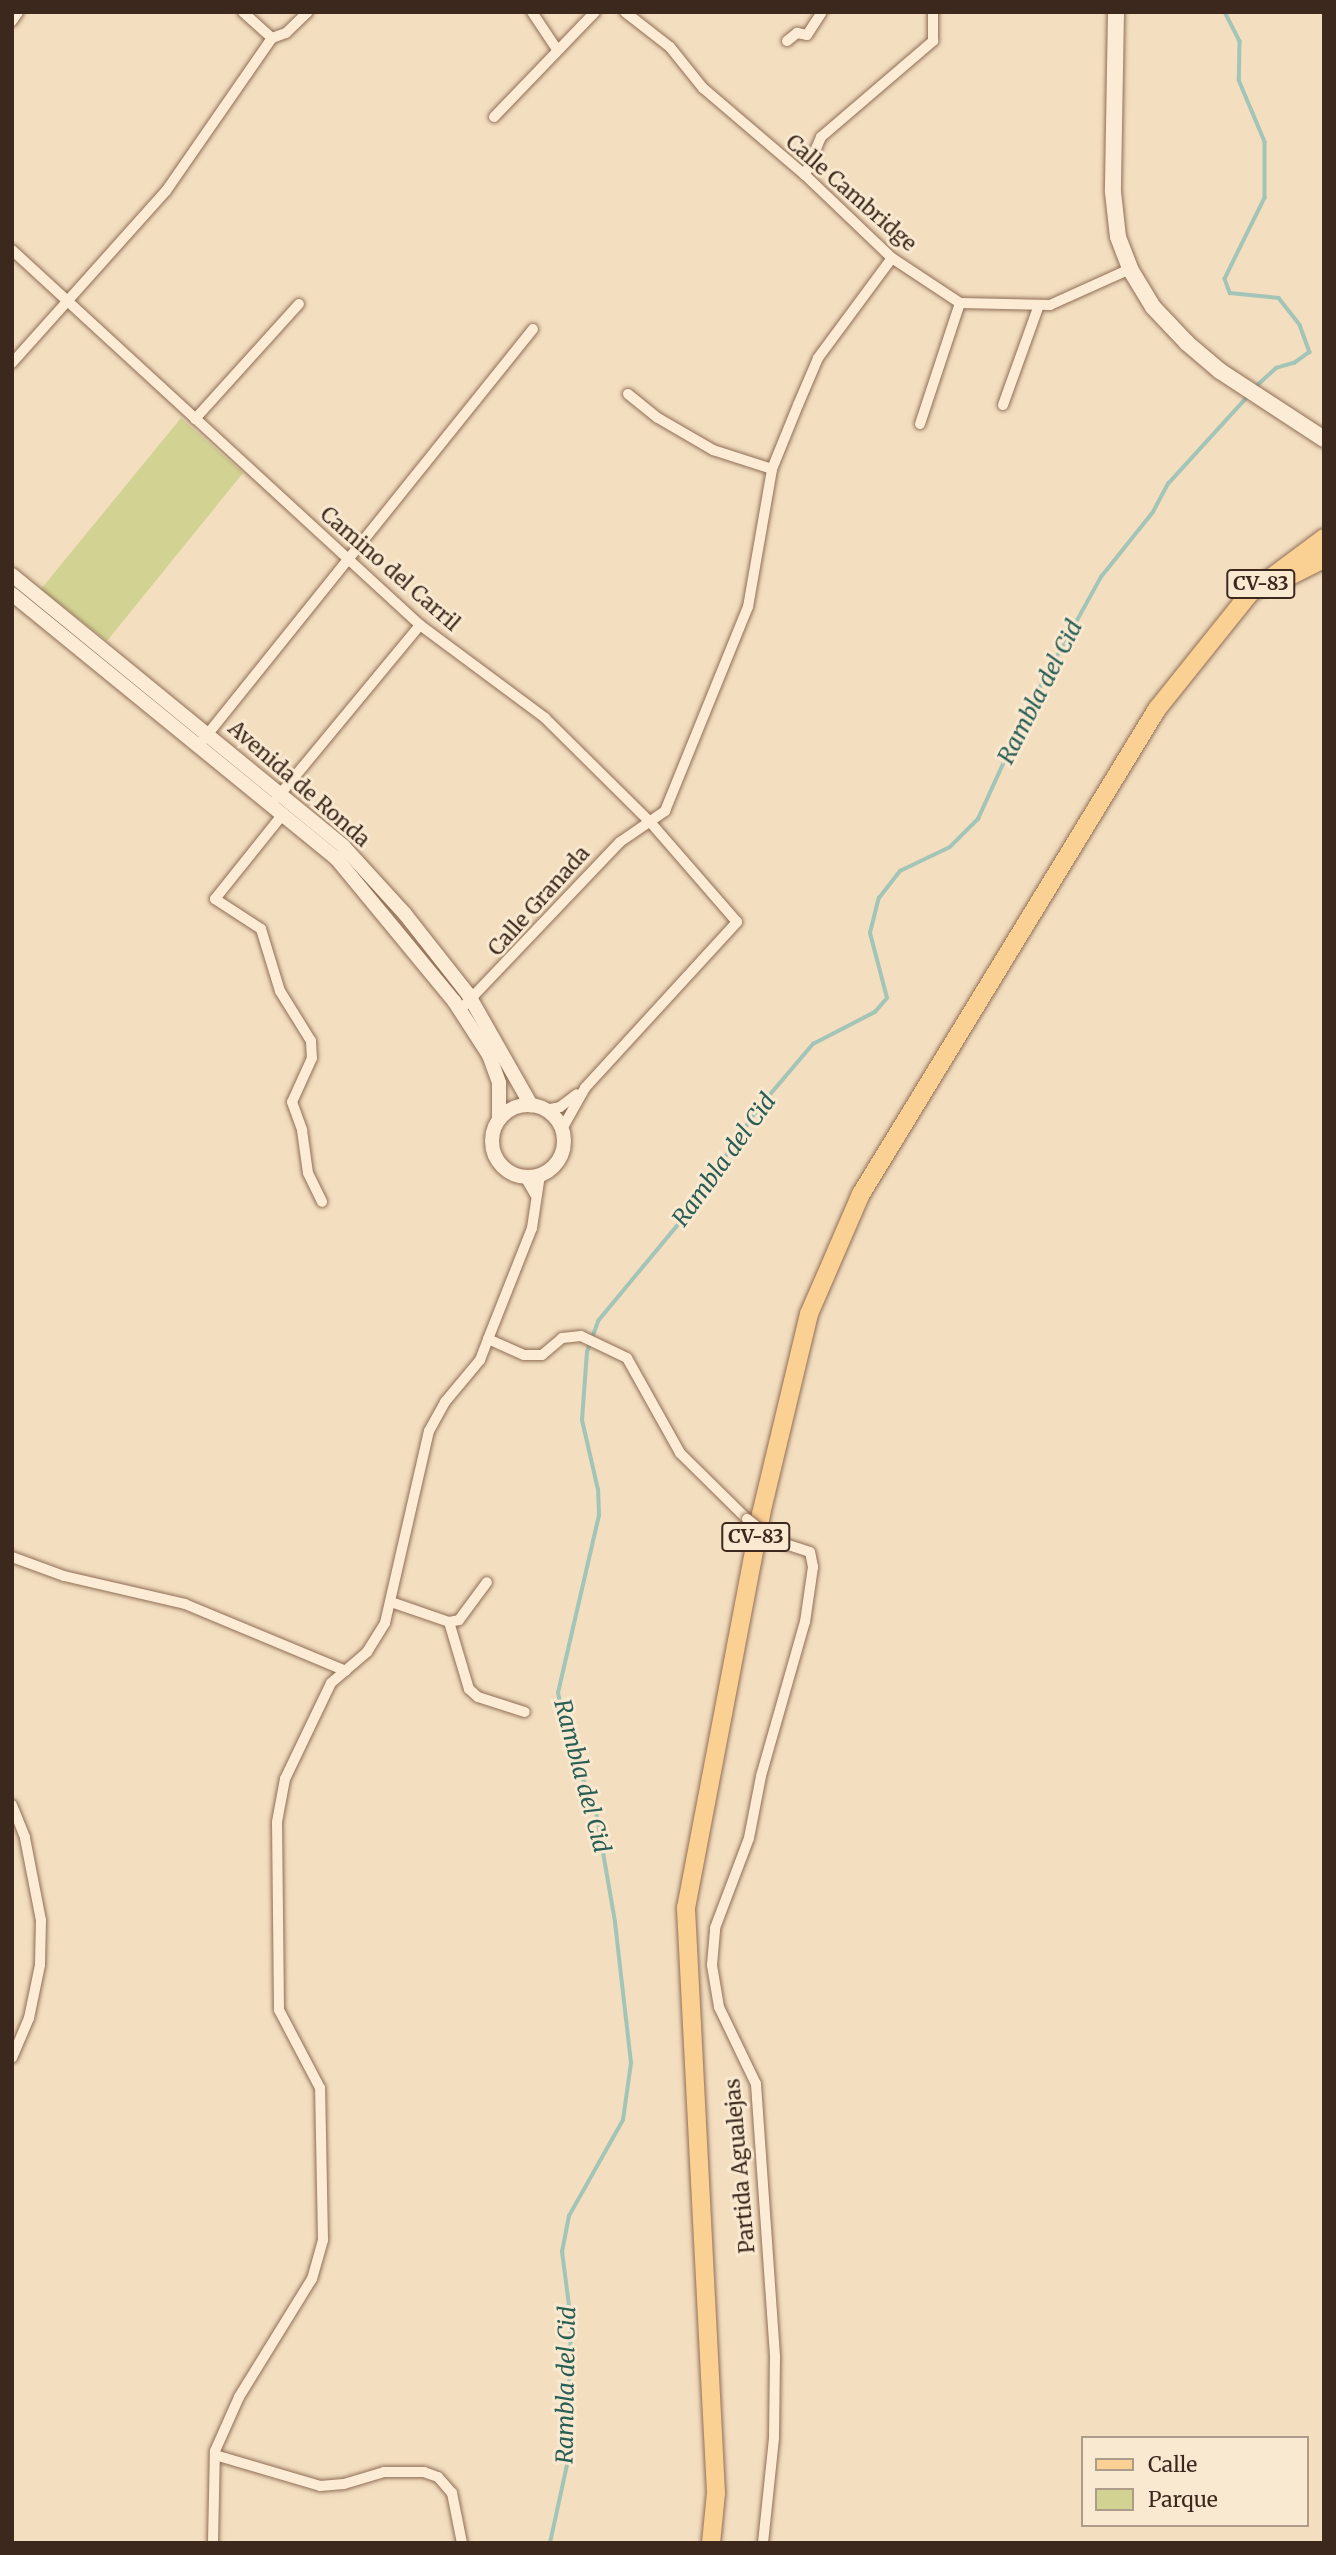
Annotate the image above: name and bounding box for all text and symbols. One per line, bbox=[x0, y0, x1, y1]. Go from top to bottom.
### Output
street label: Calle Cambridge bbox=[781, 129, 921, 257]
street label: Camino del Carril bbox=[315, 502, 465, 636]
road number: CV-83 bbox=[1226, 568, 1296, 600]
water label: Rambla del Cid bbox=[992, 615, 1088, 769]
street label: Avenida de Ronda bbox=[223, 716, 375, 852]
street label: Calle Granada bbox=[483, 841, 595, 961]
water label: Rambla del Cid bbox=[666, 1088, 782, 1232]
road number: CV-83 bbox=[721, 1522, 791, 1553]
water label: Rambla del Cid bbox=[548, 1696, 616, 1856]
street label: Partida Agualejas bbox=[720, 2077, 760, 2255]
water label: Rambla del Cid bbox=[551, 2306, 581, 2464]
legend bbox=[1080, 2436, 1308, 2527]
text: Calle bbox=[1148, 2451, 1197, 2478]
text: Parque bbox=[1148, 2486, 1218, 2513]

